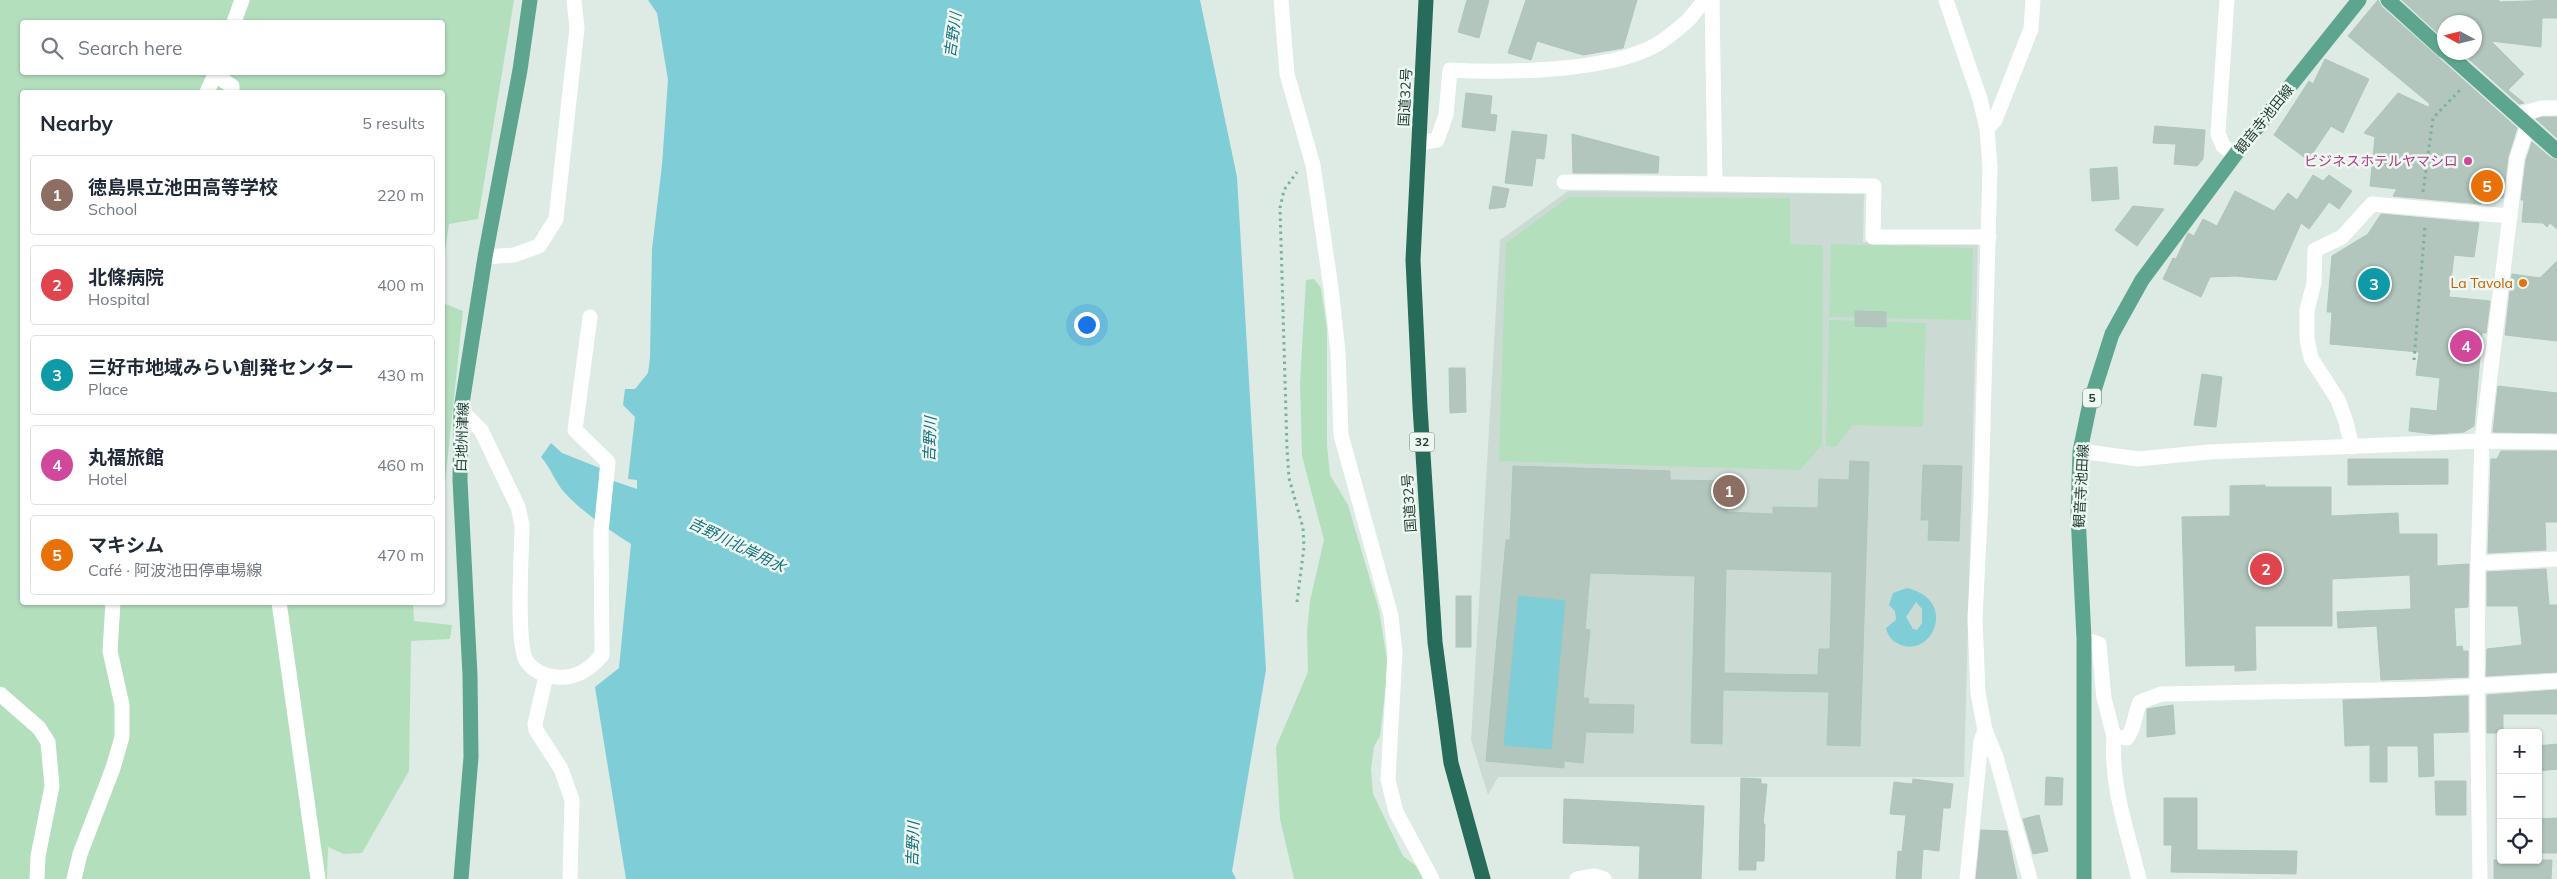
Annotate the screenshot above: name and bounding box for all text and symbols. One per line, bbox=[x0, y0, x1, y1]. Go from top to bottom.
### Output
water label: 吉野川 bbox=[940, 9, 965, 59]
north arrow bbox=[2437, 15, 2482, 60]
search box bbox=[20, 20, 445, 75]
icon: search bbox=[38, 34, 66, 62]
text: Search here bbox=[78, 36, 182, 60]
street label: 国道32号 bbox=[1394, 67, 1416, 127]
street label: 観音寺池田線 bbox=[2231, 81, 2297, 157]
text: Nearby bbox=[40, 110, 113, 136]
text: 5 results bbox=[362, 113, 425, 133]
place label: ビジネスホテルヤマシロ bbox=[2304, 152, 2458, 170]
marker: ビジネスホテルヤマシロ bbox=[2462, 155, 2474, 167]
pin: 5 bbox=[2471, 167, 2503, 205]
text: 徳島県立池田高等学校 bbox=[88, 175, 278, 199]
text: 1 bbox=[52, 185, 62, 205]
text: 220 m bbox=[377, 185, 424, 205]
text: School bbox=[88, 199, 137, 219]
text: 北條病院 bbox=[88, 265, 164, 289]
pin: 3 bbox=[2358, 265, 2390, 303]
place label: La Tavola bbox=[2451, 274, 2513, 292]
text: 2 bbox=[52, 275, 62, 295]
text: 400 m bbox=[377, 275, 424, 295]
marker: La Tavola bbox=[2517, 277, 2529, 289]
text: Hospital bbox=[88, 289, 150, 309]
your location bbox=[1074, 312, 1100, 338]
pin: 4 bbox=[2450, 327, 2482, 365]
text: 三好市地域みらい創発センター bbox=[88, 355, 354, 379]
text: 3 bbox=[52, 365, 62, 385]
text: 430 m bbox=[377, 365, 424, 385]
text: Place bbox=[88, 379, 128, 399]
road number: 5 bbox=[2083, 388, 2101, 408]
street label: 白地州津線 bbox=[452, 402, 472, 472]
water label: 吉野川 bbox=[919, 414, 940, 462]
road number: 32 bbox=[1410, 432, 1434, 452]
street label: 観音寺池田線 bbox=[2070, 444, 2092, 528]
text: 丸福旅館 bbox=[88, 445, 164, 469]
text: 4 bbox=[52, 455, 62, 475]
text: 460 m bbox=[377, 455, 424, 475]
text: Hotel bbox=[88, 469, 127, 489]
pin: 1 bbox=[1713, 472, 1745, 510]
street label: 国道32号 bbox=[1398, 473, 1420, 533]
water label: 吉野川北岸用水 bbox=[686, 513, 790, 577]
text: マキシム bbox=[88, 533, 164, 557]
text: 5 bbox=[52, 545, 62, 565]
text: 470 m bbox=[377, 545, 424, 565]
pin: 2 bbox=[2250, 550, 2282, 588]
text: Café · 阿波池田停車場線 bbox=[88, 560, 262, 580]
map controls bbox=[2497, 729, 2542, 864]
button: + bbox=[2497, 729, 2542, 774]
button: − bbox=[2497, 774, 2542, 819]
water label: 吉野川 bbox=[902, 819, 923, 867]
button: locate bbox=[2497, 819, 2542, 864]

